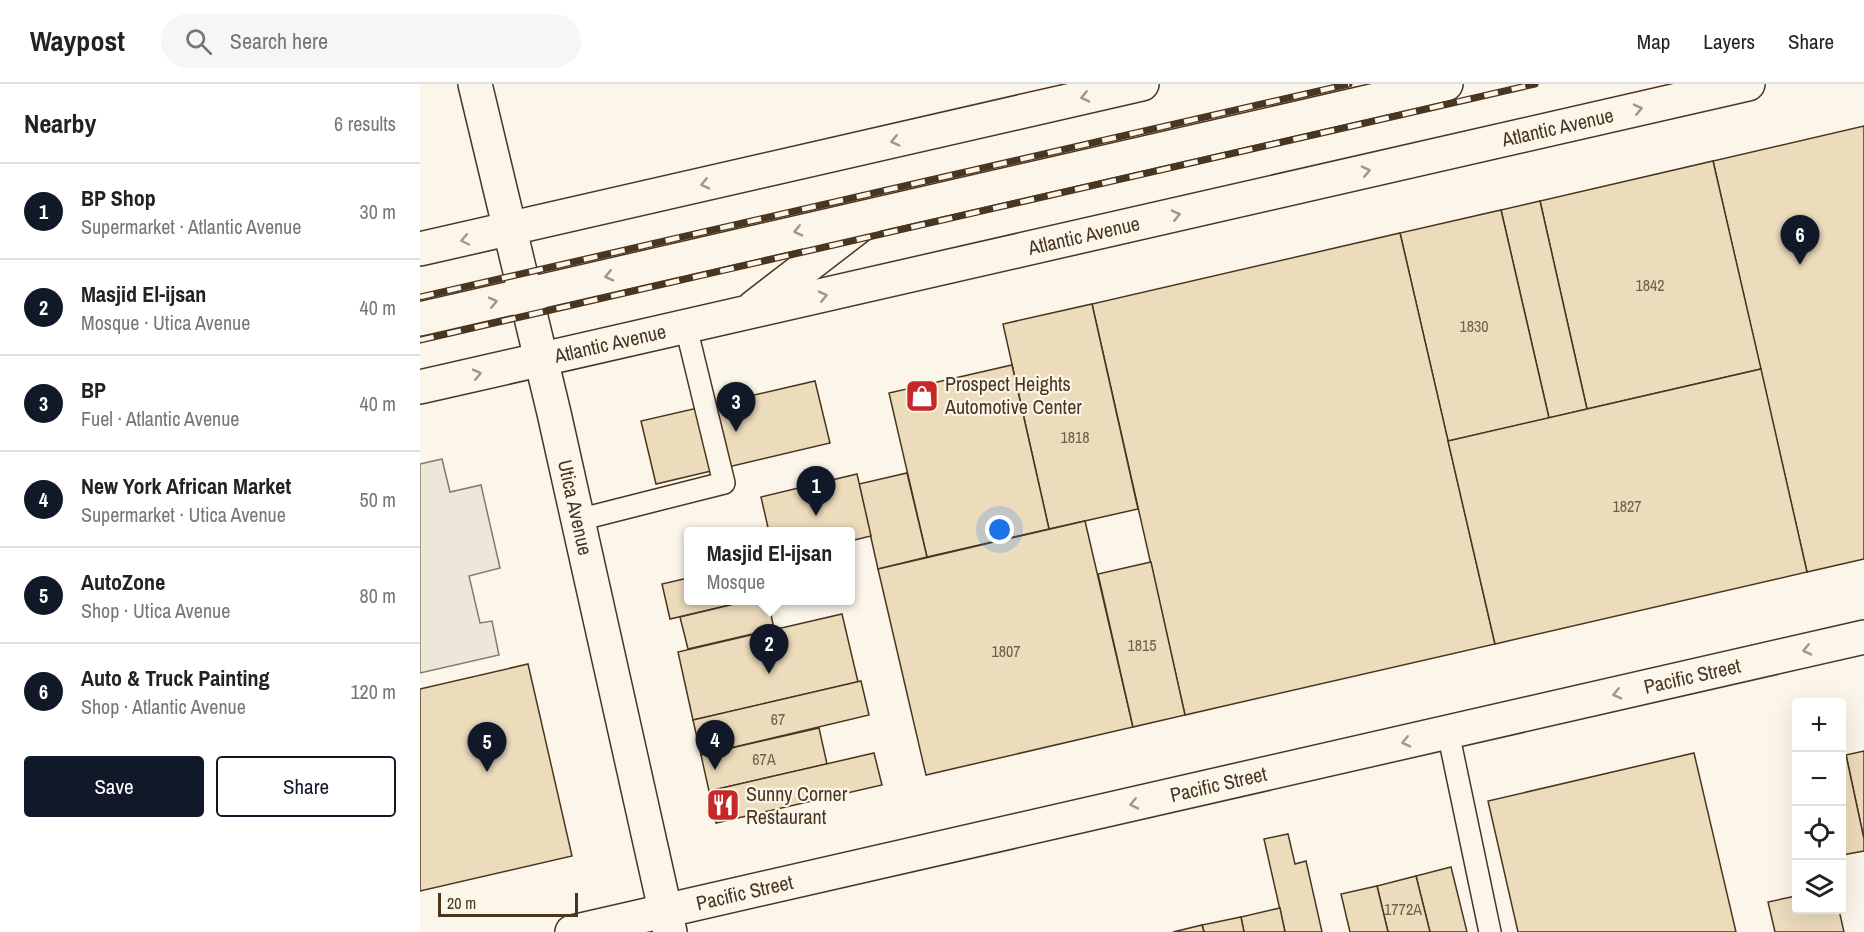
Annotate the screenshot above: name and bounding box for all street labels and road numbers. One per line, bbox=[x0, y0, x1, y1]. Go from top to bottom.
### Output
street label: Atlantic Avenue bbox=[1498, 101, 1616, 153]
street label: Atlantic Avenue bbox=[1024, 209, 1142, 261]
street label: Atlantic Avenue bbox=[551, 317, 668, 369]
street label: Utica Avenue bbox=[552, 457, 599, 558]
street label: Pacific Street bbox=[1641, 652, 1744, 700]
street label: Pacific Street bbox=[1167, 760, 1270, 808]
street label: Pacific Street bbox=[693, 868, 796, 916]

